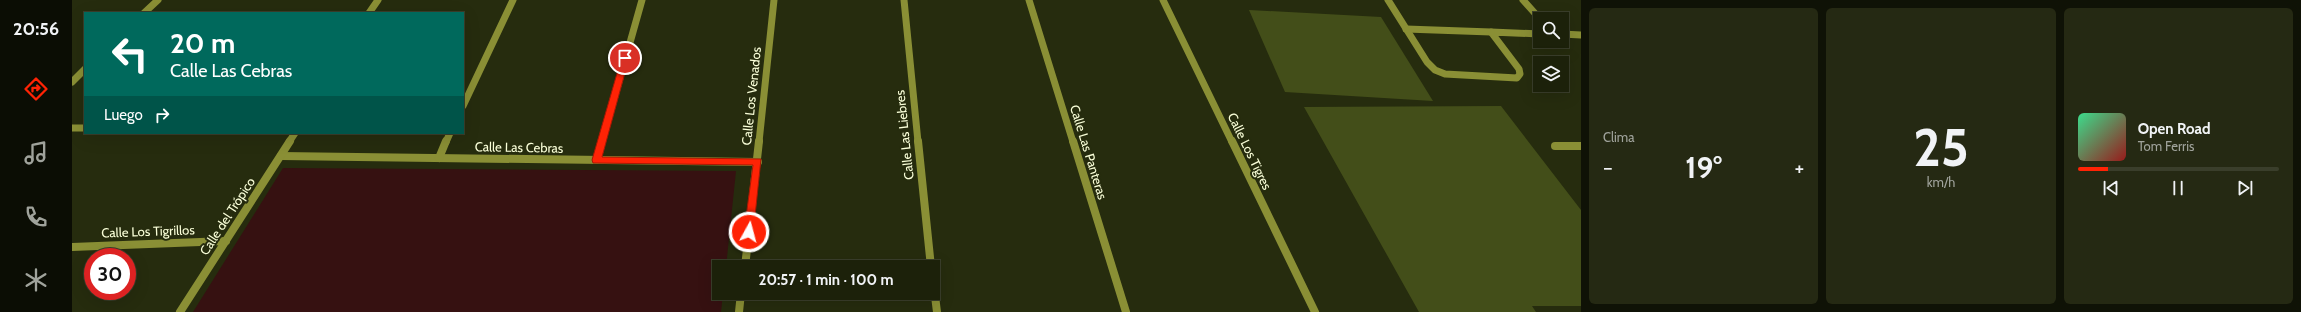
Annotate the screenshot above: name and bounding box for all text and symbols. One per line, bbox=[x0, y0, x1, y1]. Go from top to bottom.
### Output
map controls bbox=[1533, 12, 1569, 92]
button: search bbox=[1533, 12, 1569, 48]
text: 20:56 bbox=[13, 18, 59, 40]
text: 20 m bbox=[170, 26, 235, 60]
icon: left bbox=[104, 28, 156, 80]
pin bbox=[608, 41, 642, 75]
street label: Calle Los Venados bbox=[738, 45, 764, 146]
icon: arrive bbox=[614, 47, 636, 69]
button: layers bbox=[1533, 56, 1569, 92]
text: Calle Las Cebras bbox=[170, 60, 292, 82]
icon: directions bbox=[22, 75, 50, 103]
street label: Calle Las Liebres bbox=[891, 89, 917, 181]
street label: Calle Las Panteras bbox=[1067, 103, 1111, 202]
icon: right bbox=[151, 104, 173, 126]
text: Luego bbox=[104, 106, 143, 124]
street label: Calle Los Tigres bbox=[1224, 110, 1276, 193]
text: 25 bbox=[1913, 116, 1969, 179]
text: Open Road bbox=[2138, 120, 2211, 138]
text: Clima bbox=[1603, 129, 1634, 145]
street label: Calle Las Cebras bbox=[475, 138, 564, 156]
text: Tom Ferris bbox=[2138, 138, 2194, 154]
icon: music bbox=[22, 139, 50, 167]
text: 19° bbox=[1685, 149, 1722, 186]
text: − bbox=[1603, 154, 1613, 181]
text: + bbox=[1795, 154, 1804, 181]
street label: Calle del Trópico bbox=[196, 174, 258, 258]
text: km/h bbox=[1927, 174, 1955, 190]
icon: previous bbox=[2100, 177, 2122, 199]
icon: pause bbox=[2167, 177, 2189, 199]
icon: next bbox=[2234, 177, 2256, 199]
icon: phone bbox=[22, 203, 50, 231]
position arrow bbox=[728, 211, 770, 253]
street label: Calle Los Tigrillos bbox=[101, 221, 195, 241]
speed limit sign: 30 bbox=[84, 248, 136, 300]
icon: climate bbox=[22, 266, 50, 294]
text: 20:57 · 1 min · 100 m bbox=[759, 271, 893, 289]

